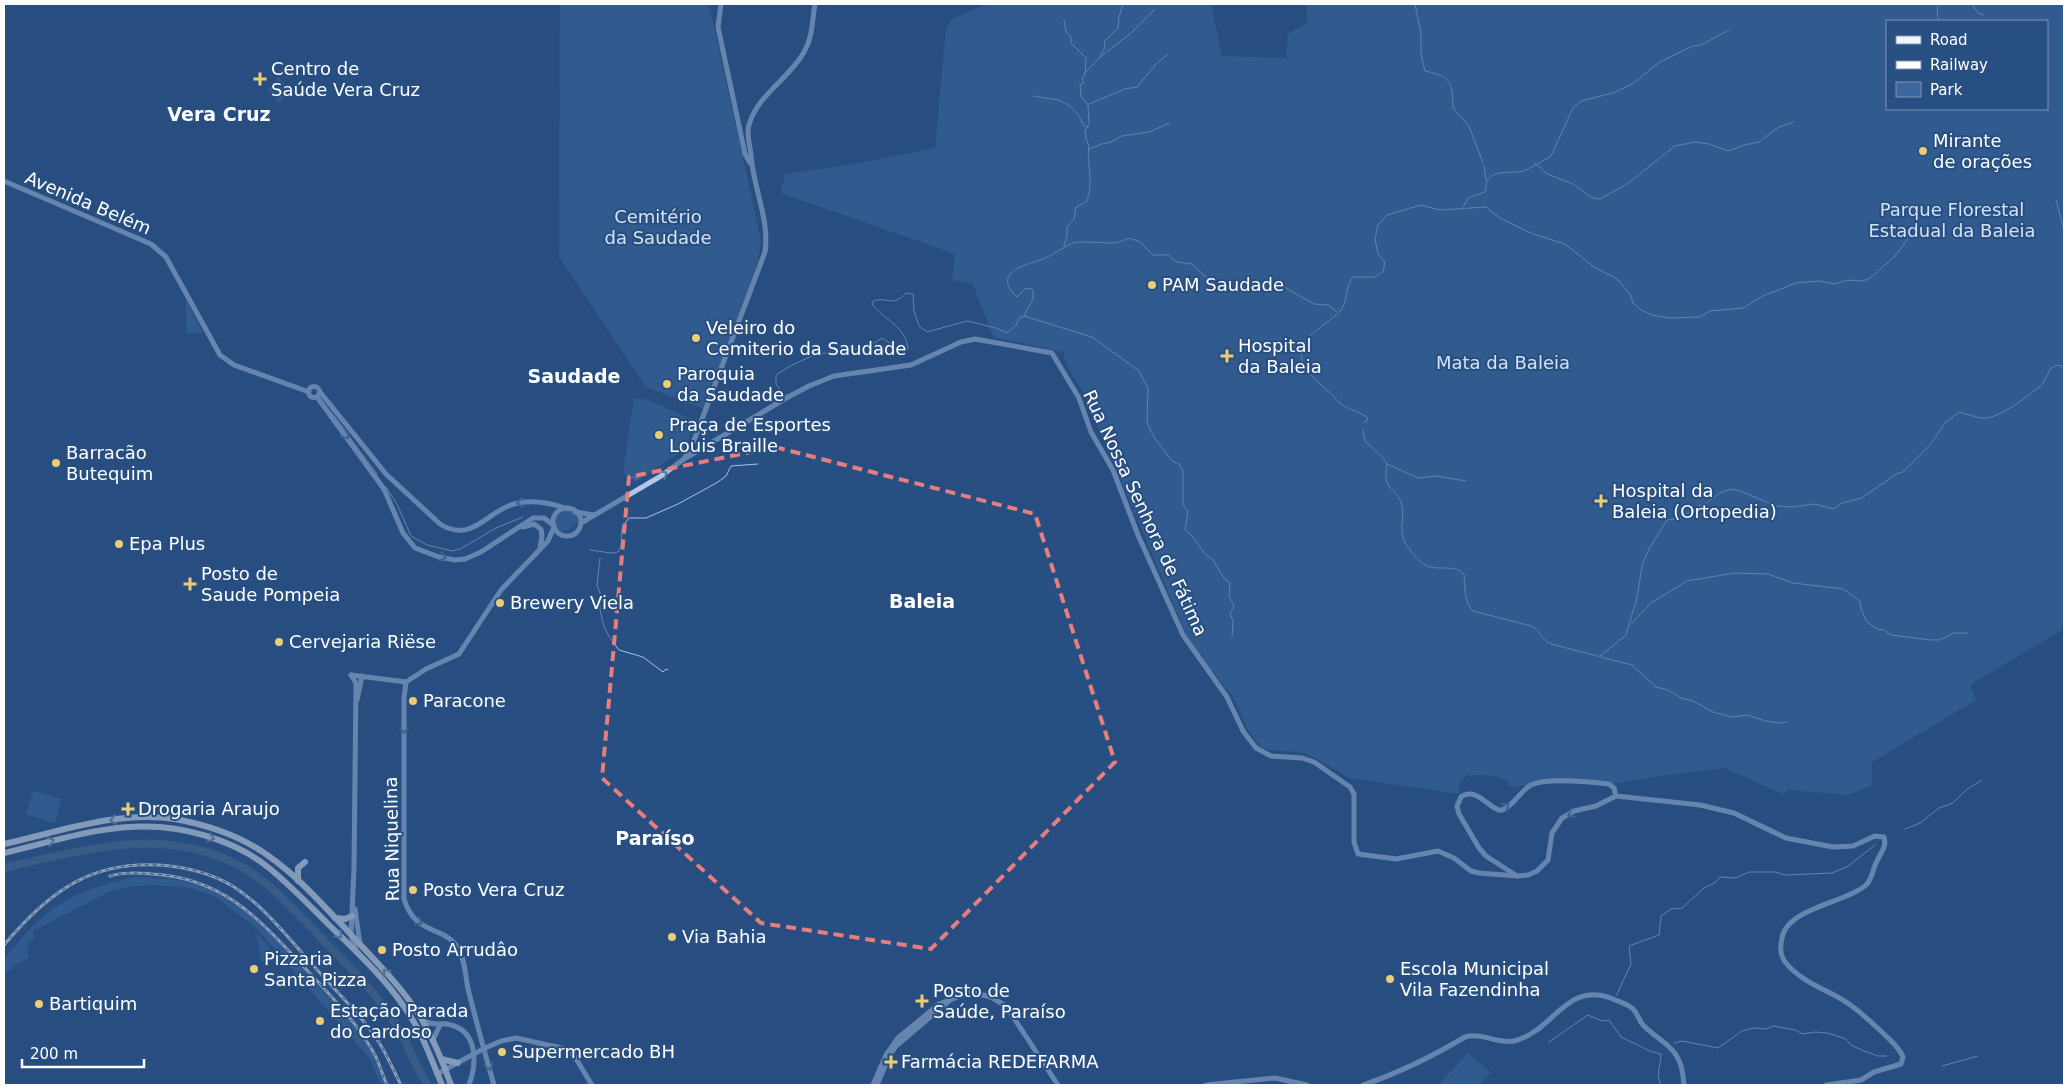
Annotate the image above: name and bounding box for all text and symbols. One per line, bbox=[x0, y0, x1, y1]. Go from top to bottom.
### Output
legend bbox=[1886, 20, 2048, 110]
text: Road bbox=[1930, 31, 1968, 49]
text: Railway bbox=[1930, 56, 1988, 74]
place label: Centro de Saúde Vera Cruz bbox=[271, 58, 420, 100]
marker: Centro de Saúde Vera Cruz bbox=[253, 72, 267, 86]
text: Park bbox=[1930, 81, 1963, 99]
district label: Vera Cruz bbox=[167, 103, 271, 125]
place label: Mirante de orações bbox=[1933, 130, 2032, 172]
marker: Mirante de orações bbox=[1917, 145, 1929, 157]
street label: Avenida Belém bbox=[22, 167, 154, 239]
park label: Parque Florestal Estadual da Baleia bbox=[1868, 199, 2036, 241]
park label: Cemitério da Saudade bbox=[605, 206, 712, 248]
place label: PAM Saudade bbox=[1162, 274, 1284, 295]
marker: PAM Saudade bbox=[1146, 279, 1158, 291]
place label: Veleiro do Cemiterio da Saudade bbox=[706, 317, 906, 359]
marker: Veleiro do Cemiterio da Saudade bbox=[690, 332, 702, 344]
place label: Hospital da Baleia bbox=[1238, 335, 1322, 377]
marker: Hospital da Baleia bbox=[1220, 349, 1234, 363]
park label: Mata da Baleia bbox=[1436, 352, 1570, 373]
place label: Paroquia da Saudade bbox=[677, 363, 784, 405]
district label: Saudade bbox=[528, 365, 620, 387]
marker: Paroquia da Saudade bbox=[661, 378, 673, 390]
street label: Rua Nossa Senhora de Fátima bbox=[1079, 386, 1212, 639]
place label: Praça de Esportes Louis Braille bbox=[669, 414, 831, 456]
marker: Praça de Esportes Louis Braille bbox=[653, 429, 665, 441]
one-way arrow bbox=[340, 430, 349, 440]
place label: Barracão Butequim bbox=[66, 442, 153, 484]
marker: Barracão Butequim bbox=[50, 457, 62, 469]
one-way arrow bbox=[658, 471, 668, 480]
place label: Hospital da Baleia (Ortopedia) bbox=[1612, 480, 1777, 522]
marker: Hospital da Baleia (Ortopedia) bbox=[1594, 494, 1608, 508]
one-way arrow bbox=[516, 498, 525, 508]
place label: Epa Plus bbox=[129, 533, 205, 554]
marker: Epa Plus bbox=[113, 538, 125, 550]
one-way arrow bbox=[438, 552, 447, 562]
place label: Posto de Saude Pompeia bbox=[201, 563, 340, 605]
marker: Posto de Saude Pompeia bbox=[183, 577, 197, 591]
district label: Baleia bbox=[889, 590, 955, 612]
place label: Brewery Viela bbox=[510, 592, 634, 613]
marker: Brewery Viela bbox=[494, 597, 506, 609]
place label: Cervejaria Riëse bbox=[289, 631, 436, 652]
marker: Cervejaria Riëse bbox=[273, 636, 285, 648]
place label: Paracone bbox=[423, 690, 506, 711]
marker: Paracone bbox=[407, 695, 419, 707]
one-way arrow bbox=[399, 727, 409, 735]
street label: Rua Niquelina bbox=[380, 776, 403, 902]
place label: Drogaria Araujo bbox=[138, 798, 280, 819]
marker: Drogaria Araujo bbox=[122, 803, 134, 815]
one-way arrow bbox=[1500, 803, 1510, 812]
one-way arrow bbox=[1567, 807, 1576, 817]
one-way arrow bbox=[108, 815, 117, 825]
district label: Paraíso bbox=[615, 827, 695, 849]
one-way arrow bbox=[206, 832, 215, 842]
one-way arrow bbox=[47, 836, 56, 847]
place label: Posto Vera Cruz bbox=[423, 879, 564, 900]
marker: Posto Vera Cruz bbox=[407, 884, 419, 896]
one-way arrow bbox=[414, 916, 423, 925]
place label: Via Bahia bbox=[682, 926, 767, 947]
one-way arrow bbox=[333, 929, 342, 938]
marker: Via Bahia bbox=[666, 931, 678, 943]
place label: Posto Arrudâo bbox=[392, 939, 518, 960]
marker: Posto Arrudâo bbox=[376, 944, 388, 956]
place label: Pizzaria Santa Pizza bbox=[264, 948, 367, 990]
place label: Escola Municipal Vila Fazendinha bbox=[1400, 958, 1549, 1000]
marker: Pizzaria Santa Pizza bbox=[248, 963, 260, 975]
one-way arrow bbox=[383, 969, 392, 978]
marker: Escola Municipal Vila Fazendinha bbox=[1384, 973, 1396, 985]
place label: Posto de Saúde, Paraíso bbox=[933, 980, 1066, 1022]
place label: Bartiquim bbox=[49, 993, 137, 1014]
marker: Posto de Saúde, Paraíso bbox=[915, 994, 929, 1008]
marker: Bartiquim bbox=[33, 998, 45, 1010]
place label: Estação Parada do Cardoso bbox=[330, 1000, 468, 1042]
marker: Estação Parada do Cardoso bbox=[314, 1015, 326, 1027]
scale bar bbox=[22, 1036, 145, 1068]
place label: Supermercado BH bbox=[512, 1041, 675, 1062]
text: 200 m bbox=[30, 1045, 78, 1063]
marker: Supermercado BH bbox=[496, 1046, 508, 1058]
place label: Farmácia REDEFARMA bbox=[901, 1051, 1099, 1072]
marker: Farmácia REDEFARMA bbox=[885, 1056, 897, 1068]
one-way arrow bbox=[483, 1062, 493, 1070]

